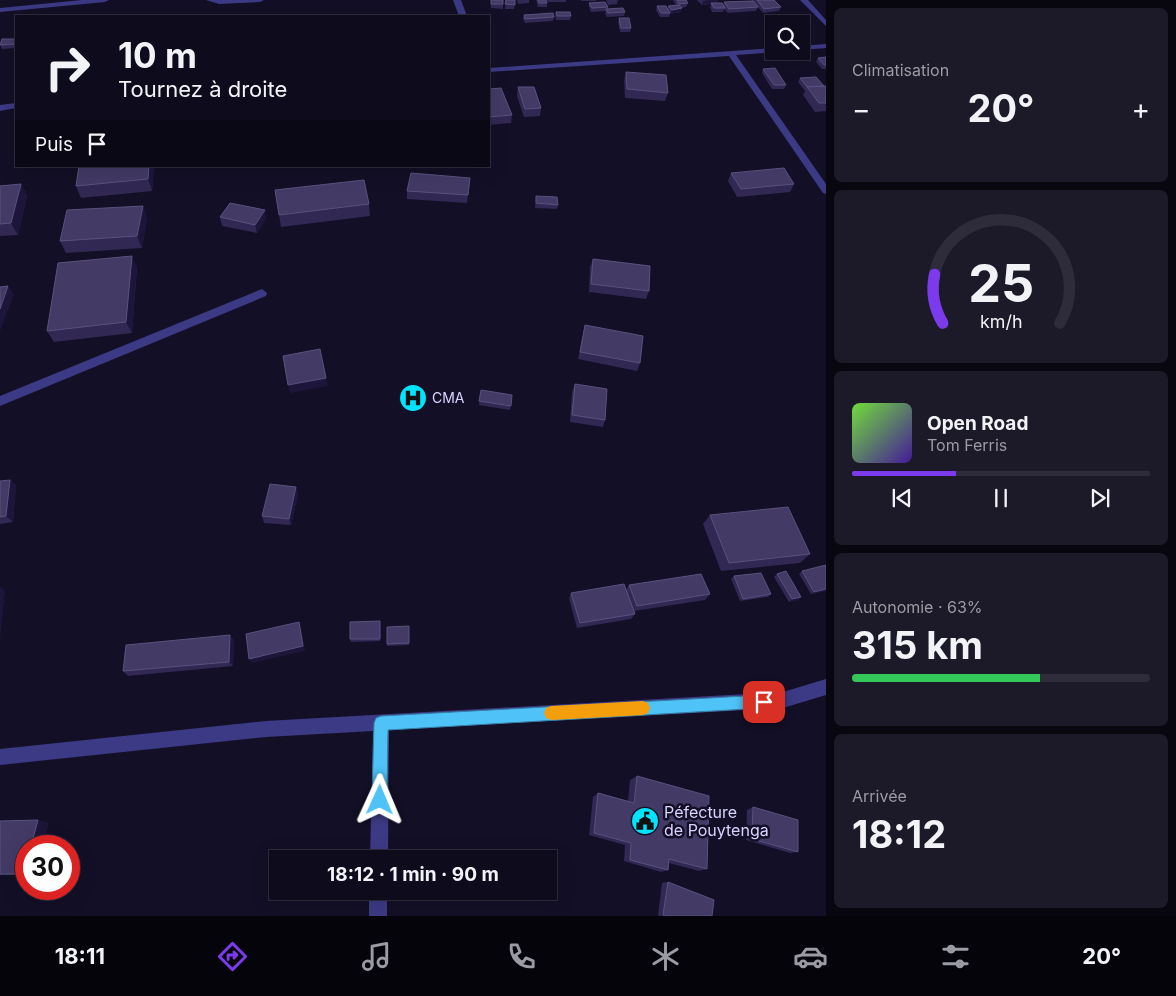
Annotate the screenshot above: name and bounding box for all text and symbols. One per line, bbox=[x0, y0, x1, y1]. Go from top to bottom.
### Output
map controls bbox=[765, 15, 810, 60]
button: search bbox=[765, 15, 810, 60]
text: 10 m bbox=[118, 34, 197, 76]
icon: right bbox=[35, 35, 100, 100]
text: Climatisation bbox=[852, 60, 949, 80]
text: Tournez à droite bbox=[118, 76, 287, 102]
text: 20° bbox=[967, 85, 1035, 131]
text: − bbox=[852, 92, 871, 126]
text: + bbox=[1131, 92, 1150, 126]
icon: arrive bbox=[83, 130, 111, 158]
text: Puis bbox=[35, 133, 73, 156]
text: 25 bbox=[968, 252, 1034, 315]
text: km/h bbox=[980, 311, 1022, 332]
hospital icon: CMA bbox=[398, 383, 428, 413]
place label: CMA bbox=[432, 389, 465, 406]
text: Open Road bbox=[927, 412, 1028, 435]
text: Tom Ferris bbox=[927, 435, 1007, 455]
icon: previous bbox=[888, 484, 916, 512]
icon: pause bbox=[987, 484, 1015, 512]
icon: next bbox=[1086, 484, 1114, 512]
text: Autonomie · 63% bbox=[852, 597, 983, 617]
text: 315 km bbox=[852, 622, 983, 668]
pin bbox=[743, 681, 785, 723]
icon: arrive bbox=[750, 688, 778, 716]
position arrow bbox=[353, 773, 405, 825]
text: Arrivée bbox=[852, 786, 907, 806]
place label: Péfecture de Pouytenga bbox=[664, 802, 769, 840]
public building icon: Péfecture de Pouytenga bbox=[630, 806, 660, 836]
text: 18:12 bbox=[852, 811, 946, 857]
speed limit sign: 30 bbox=[15, 835, 80, 900]
text: 18:12 · 1 min · 90 m bbox=[327, 863, 499, 886]
icon: directions bbox=[215, 939, 250, 974]
icon: music bbox=[359, 939, 394, 974]
icon: phone bbox=[504, 939, 539, 974]
icon: climate bbox=[648, 939, 683, 974]
icon: car bbox=[793, 939, 828, 974]
icon: filters bbox=[938, 939, 973, 974]
text: 18:11 bbox=[55, 943, 105, 969]
text: 20° bbox=[1082, 943, 1121, 969]

